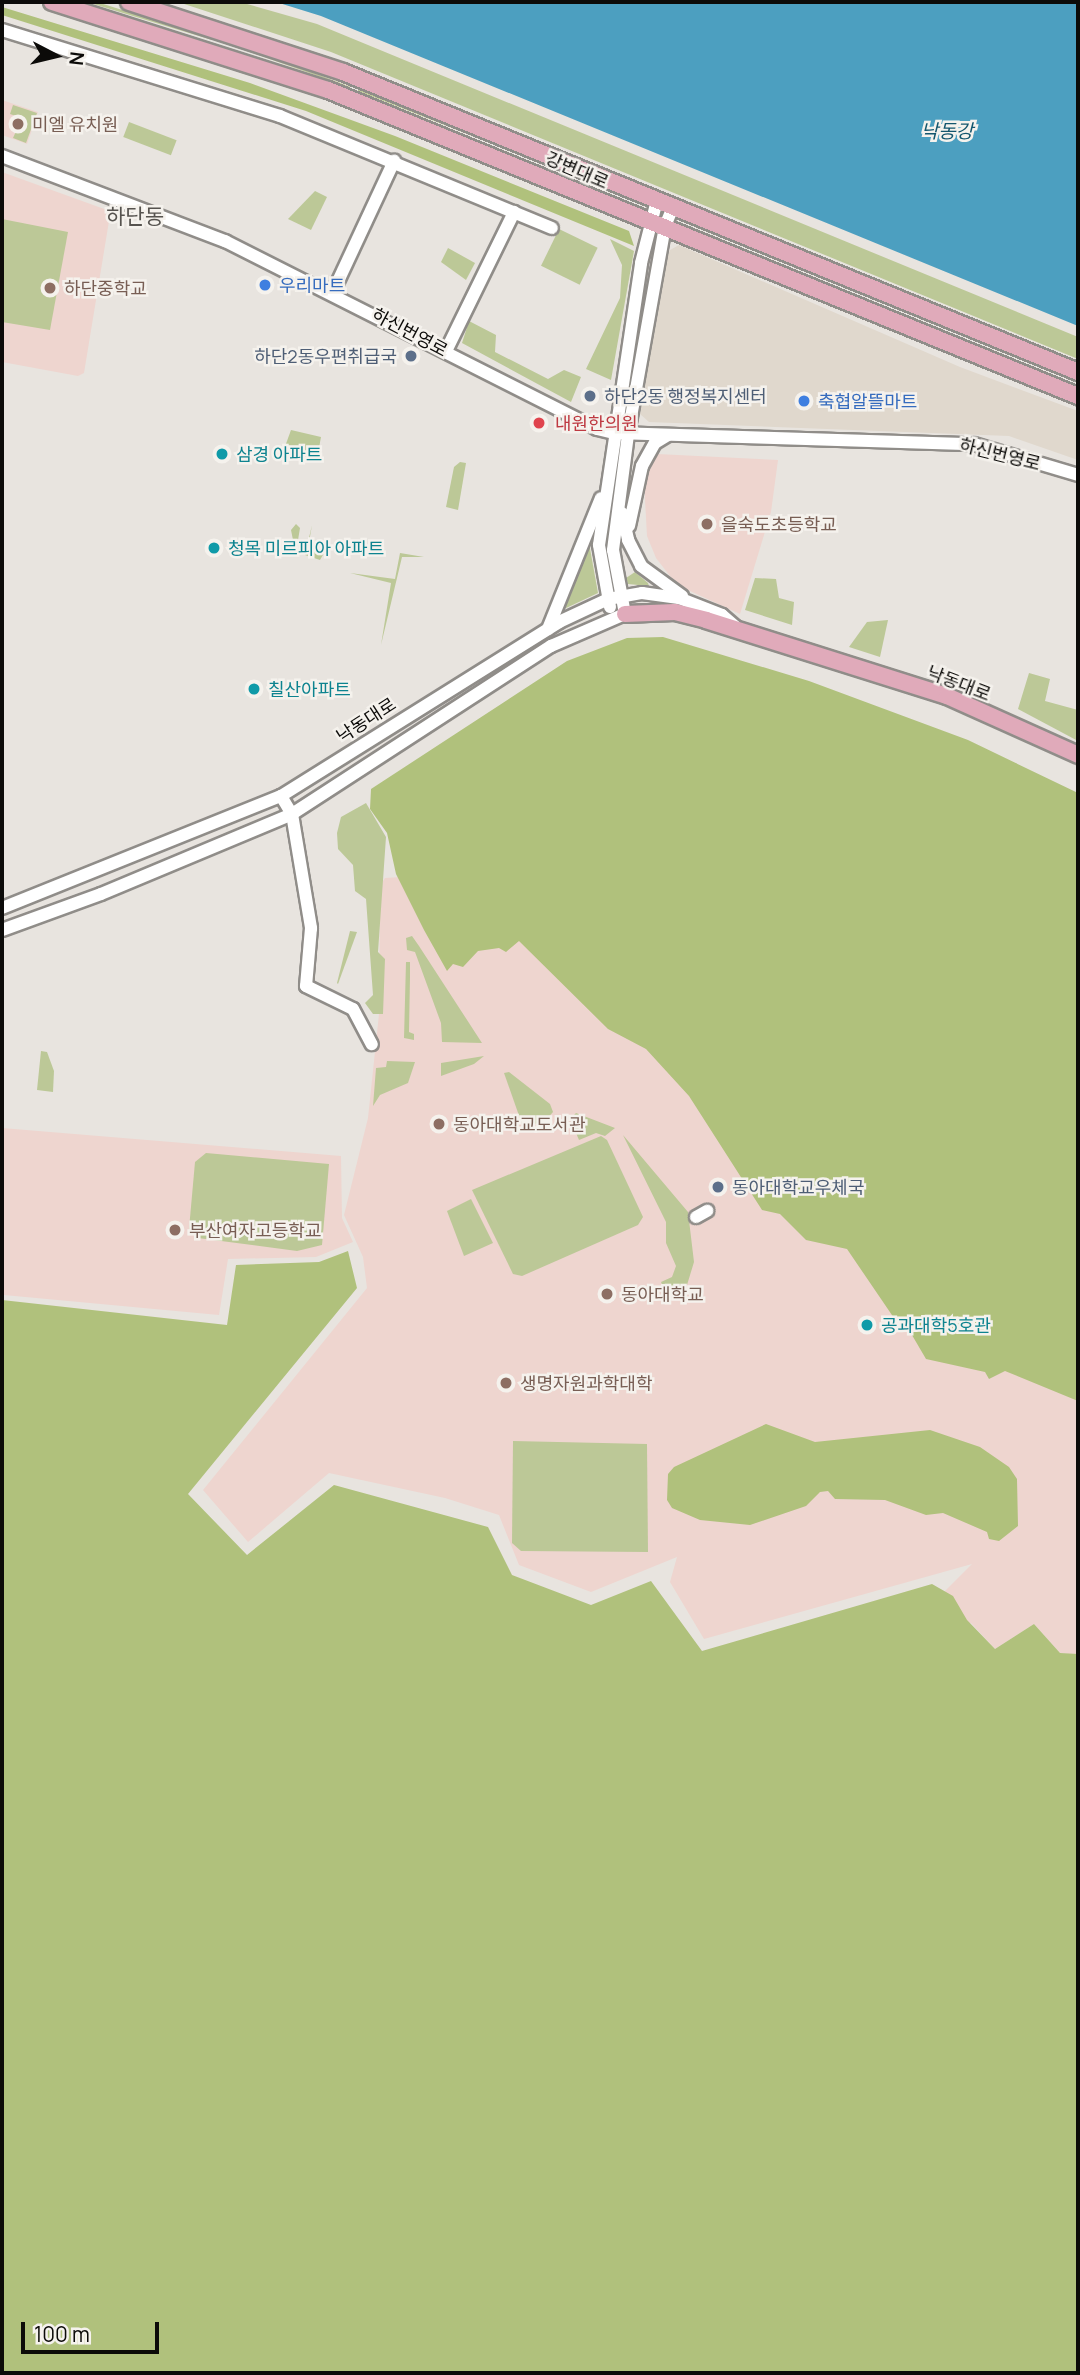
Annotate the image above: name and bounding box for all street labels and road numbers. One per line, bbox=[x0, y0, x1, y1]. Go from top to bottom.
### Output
street label: 강변대로 bbox=[542, 147, 612, 193]
street label: 하신번영로 bbox=[368, 303, 452, 361]
street label: 하신번영로 bbox=[957, 434, 1043, 474]
street label: 낙동대로 bbox=[924, 661, 994, 705]
street label: 낙동대로 bbox=[332, 693, 400, 747]

